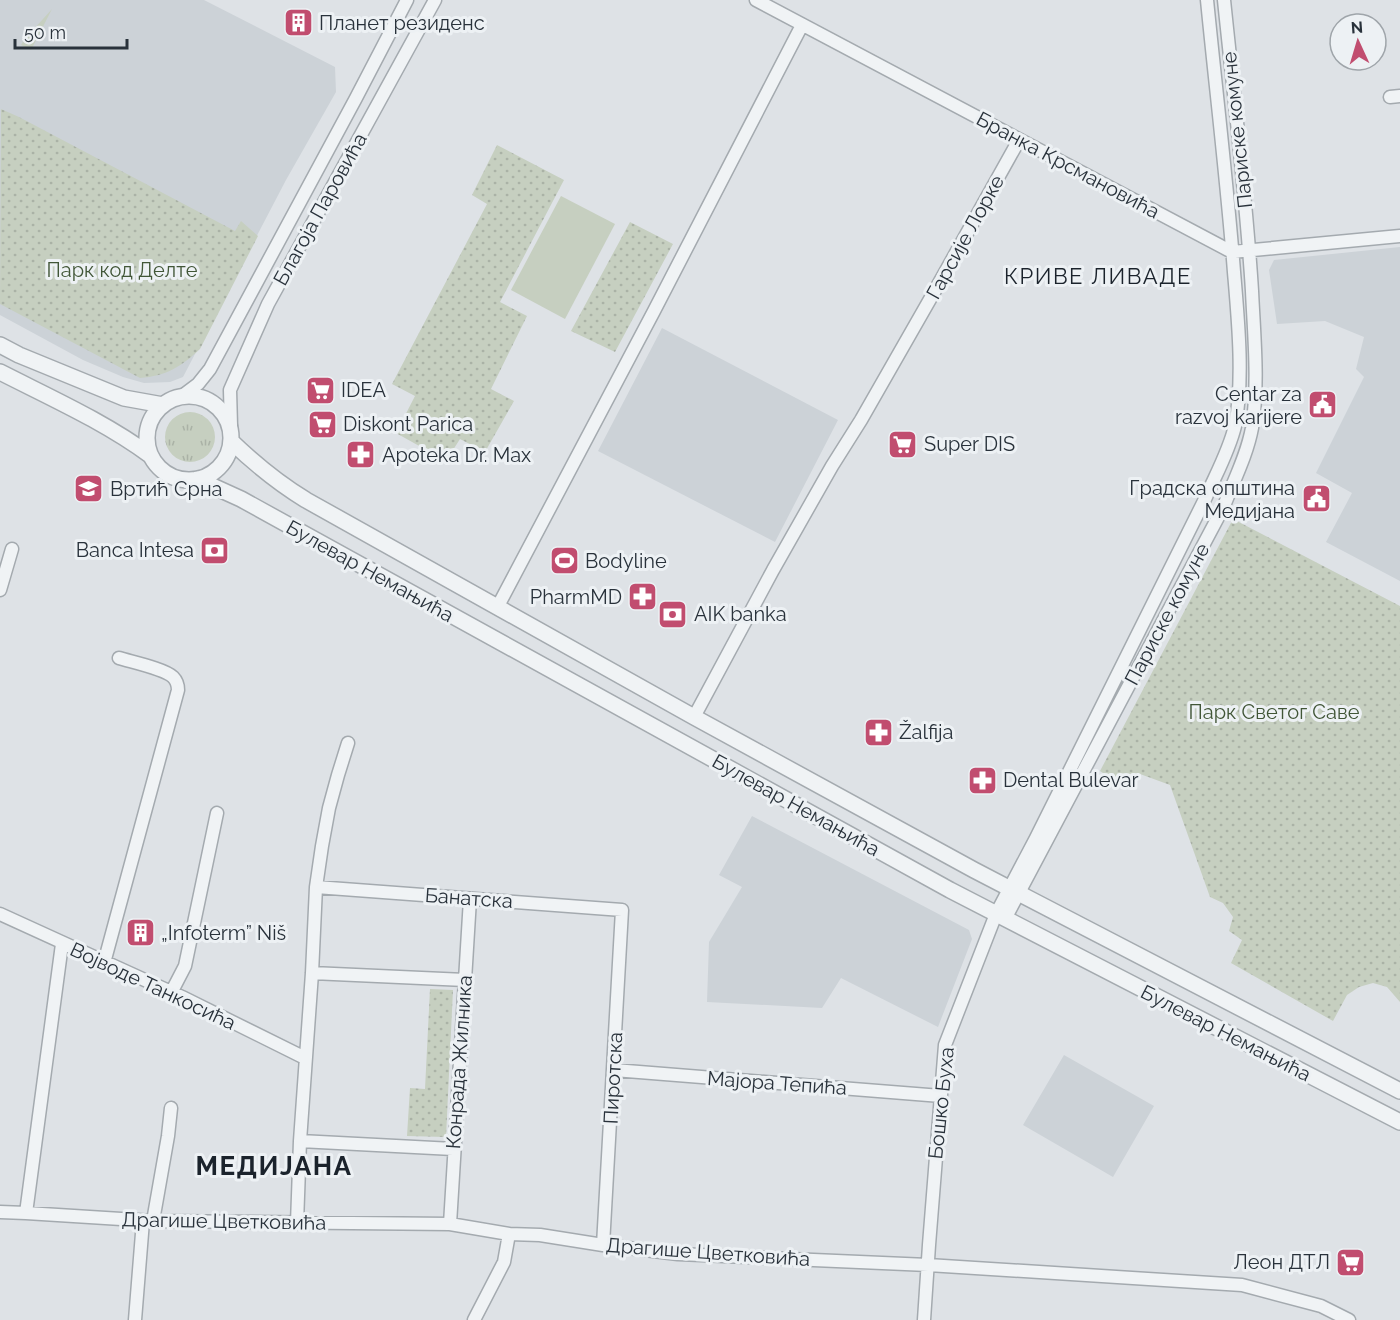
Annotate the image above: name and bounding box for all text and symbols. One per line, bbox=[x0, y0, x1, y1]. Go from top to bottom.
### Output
building icon: Планет резиденс bbox=[282, 7, 314, 39]
place label: Планет резиденс bbox=[319, 11, 485, 35]
scale bar bbox=[15, 12, 128, 50]
north arrow bbox=[1328, 12, 1388, 72]
text: N bbox=[1350, 18, 1364, 37]
text: 50 m bbox=[24, 22, 66, 43]
street label: Париске комуне bbox=[1217, 50, 1257, 209]
street label: Бранка Крсмановића bbox=[972, 107, 1164, 223]
street label: Благоја Паровића bbox=[268, 129, 372, 289]
street label: Гарсије Лорке bbox=[921, 171, 1009, 303]
park label: Парк код Делте bbox=[47, 258, 198, 282]
district label: КРИВЕ ЛИВАДЕ bbox=[1004, 263, 1192, 289]
supermarket icon: IDEA bbox=[304, 374, 336, 406]
place label: IDEA bbox=[341, 378, 386, 402]
place label: Centar za razvoj karijere bbox=[1175, 382, 1302, 429]
public building icon: Centar za razvoj karijere bbox=[1307, 389, 1339, 421]
supermarket icon: Diskont Parica bbox=[306, 408, 338, 440]
place label: Diskont Parica bbox=[343, 412, 473, 436]
supermarket icon: Super DIS bbox=[887, 428, 919, 460]
place label: Super DIS bbox=[924, 432, 1015, 456]
pharmacy icon: Apoteka Dr. Max bbox=[345, 439, 377, 471]
place label: Apoteka Dr. Max bbox=[382, 443, 531, 467]
school or university icon: Вртић Срна bbox=[73, 473, 105, 505]
place label: Градска општина Медијана bbox=[1129, 476, 1295, 523]
place label: Вртић Срна bbox=[110, 477, 223, 501]
public building icon: Градска општина Медијана bbox=[1300, 483, 1332, 515]
street label: Булевар Немањића bbox=[282, 515, 458, 627]
bank icon: Banca Intesa bbox=[199, 534, 231, 566]
place label: Banca Intesa bbox=[76, 538, 194, 562]
street label: Париске комуне bbox=[1120, 539, 1215, 689]
sports icon: Bodyline bbox=[548, 545, 580, 577]
place label: Bodyline bbox=[585, 549, 667, 573]
pharmacy icon: PharmMD bbox=[627, 581, 659, 613]
place label: PharmMD bbox=[530, 585, 622, 609]
bank icon: AIK banka bbox=[657, 598, 689, 630]
place label: AIK banka bbox=[694, 602, 787, 626]
park label: Парк Светог Саве bbox=[1189, 700, 1360, 724]
pharmacy icon: Žalfija bbox=[862, 716, 894, 748]
place label: Žalfija bbox=[899, 719, 953, 744]
street label: Булевар Немањића bbox=[708, 749, 884, 861]
pharmacy icon: Dental Bulevar bbox=[966, 764, 998, 796]
place label: Dental Bulevar bbox=[1003, 768, 1139, 792]
street label: Банатска bbox=[424, 883, 514, 913]
building icon: „Infoterm” Niš bbox=[124, 917, 156, 949]
place label: „Infoterm” Niš bbox=[161, 921, 286, 945]
street label: Војводе Танкосића bbox=[66, 937, 240, 1035]
street label: Конрада Жилника bbox=[441, 974, 477, 1150]
street label: Булевар Немањића bbox=[1137, 980, 1315, 1086]
street label: Пиротска bbox=[599, 1031, 627, 1125]
street label: Бошко Буха bbox=[923, 1046, 959, 1160]
street label: Мајора Тепића bbox=[706, 1066, 848, 1100]
district label: МЕДИЈАНА bbox=[195, 1151, 353, 1181]
street label: Драгише Цветковића bbox=[122, 1207, 326, 1235]
street label: Драгише Цветковића bbox=[605, 1233, 811, 1271]
supermarket icon: Леон ДТЛ bbox=[1335, 1246, 1367, 1278]
place label: Леон ДТЛ bbox=[1233, 1250, 1330, 1274]

